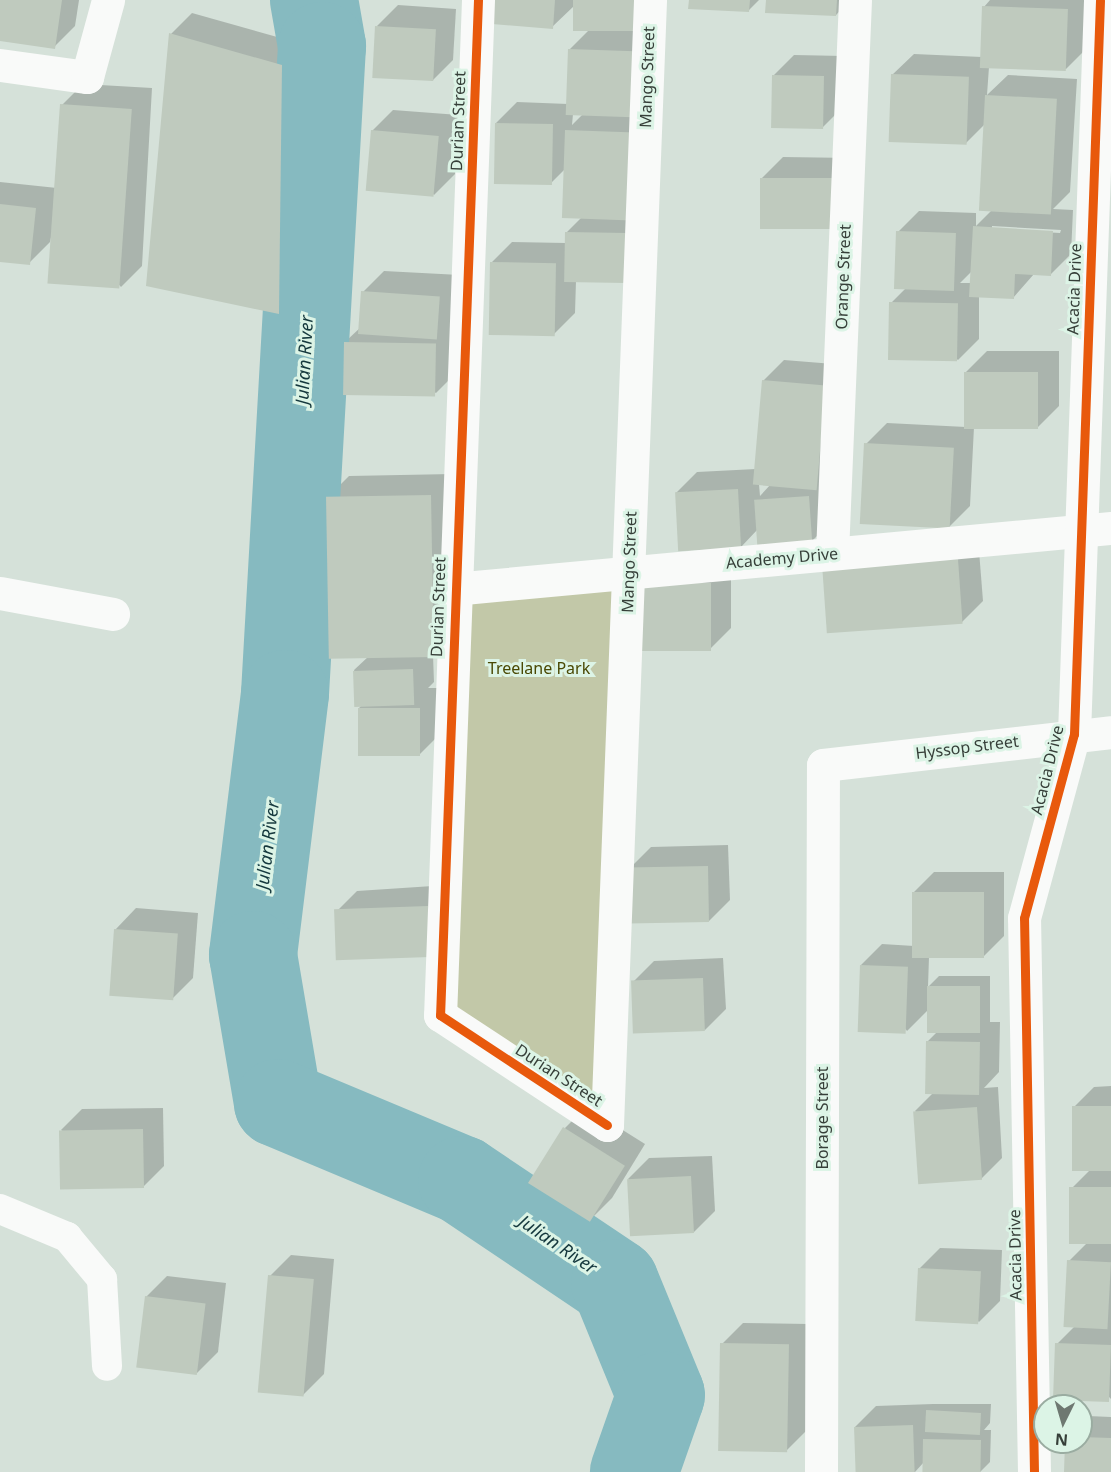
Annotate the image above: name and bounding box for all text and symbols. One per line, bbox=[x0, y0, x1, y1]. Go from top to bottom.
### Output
street label: Mango Street bbox=[636, 26, 658, 128]
street label: Durian Street bbox=[447, 71, 469, 171]
street label: Orange Street bbox=[832, 224, 854, 330]
street label: Acacia Drive bbox=[1063, 243, 1085, 335]
water label: Julian River bbox=[291, 315, 317, 405]
street label: Mango Street bbox=[618, 511, 640, 613]
street label: Academy Drive bbox=[725, 544, 839, 572]
street label: Durian Street bbox=[427, 557, 449, 657]
park label: Treelane Park bbox=[488, 658, 590, 678]
street label: Acacia Drive bbox=[1027, 723, 1067, 817]
street label: Hyssop Street bbox=[914, 731, 1020, 763]
water label: Julian River bbox=[251, 799, 283, 891]
street label: Durian Street bbox=[512, 1040, 606, 1110]
street label: Borage Street bbox=[812, 1066, 832, 1170]
street label: Acacia Drive bbox=[1005, 1209, 1025, 1301]
water label: Julian River bbox=[515, 1210, 601, 1278]
north arrow bbox=[1033, 1394, 1093, 1454]
text: N bbox=[1054, 1428, 1069, 1451]

